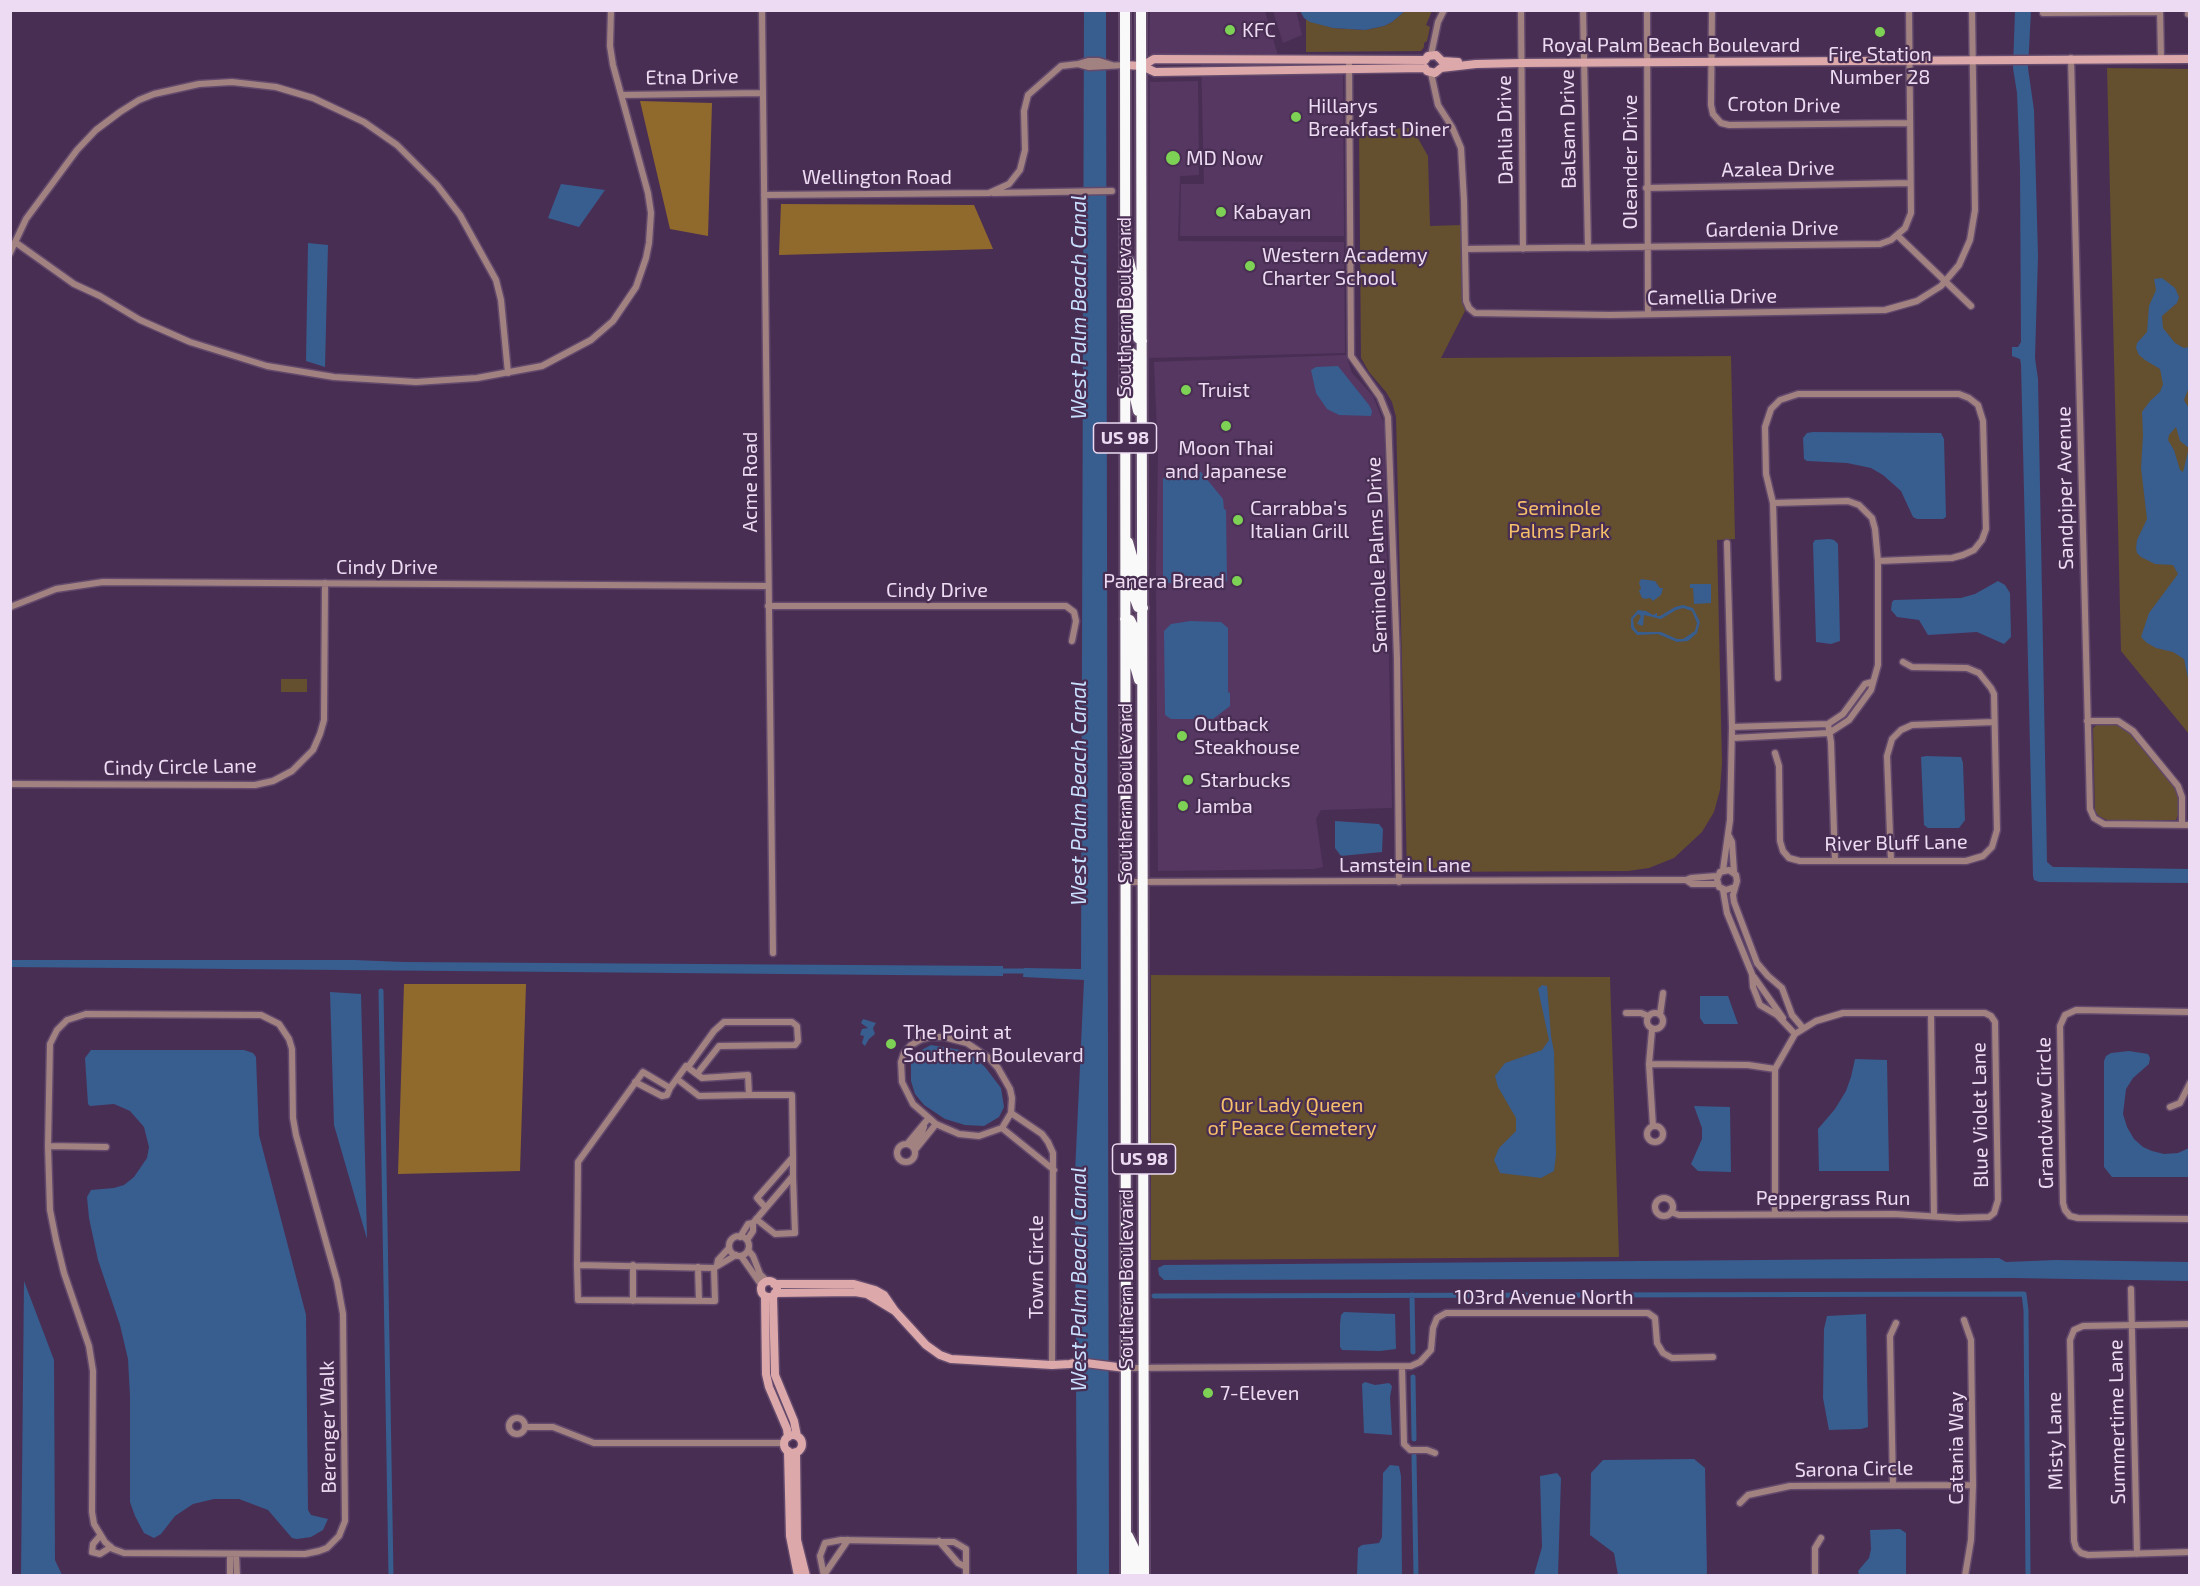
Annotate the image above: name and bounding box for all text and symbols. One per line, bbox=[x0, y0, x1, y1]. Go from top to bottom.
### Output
place label: KFC bbox=[1242, 18, 1276, 42]
marker: KFC bbox=[1223, 23, 1237, 37]
marker: Fire Station Number 28 bbox=[1873, 25, 1887, 39]
street label: Royal Palm Beach Boulevard bbox=[1542, 33, 1800, 57]
place label: Fire Station Number 28 bbox=[1828, 42, 1932, 89]
street label: Etna Drive bbox=[645, 64, 739, 90]
street label: Balsam Drive bbox=[1555, 69, 1581, 189]
street label: Dahlia Drive bbox=[1492, 75, 1518, 185]
street label: Croton Drive bbox=[1727, 92, 1841, 118]
place label: Hillarys Breakfast Diner bbox=[1308, 94, 1449, 141]
street label: Oleander Drive bbox=[1618, 95, 1642, 229]
marker: Hillarys Breakfast Diner bbox=[1289, 110, 1303, 124]
place label: MD Now bbox=[1186, 146, 1263, 170]
marker: MD Now bbox=[1164, 149, 1182, 167]
street label: Azalea Drive bbox=[1721, 156, 1835, 182]
street label: Wellington Road bbox=[802, 165, 952, 189]
water label: West Palm Beach Canal bbox=[1066, 195, 1092, 419]
place label: Kabayan bbox=[1233, 200, 1311, 224]
marker: Kabayan bbox=[1214, 205, 1228, 219]
street label: Gardenia Drive bbox=[1705, 216, 1839, 242]
street label: Southern Boulevard bbox=[1112, 217, 1136, 397]
place label: Western Academy Charter School bbox=[1262, 243, 1427, 290]
marker: Western Academy Charter School bbox=[1243, 259, 1257, 273]
street label: Camellia Drive bbox=[1647, 284, 1777, 310]
place label: Truist bbox=[1198, 378, 1250, 402]
marker: Truist bbox=[1179, 383, 1193, 397]
street label: Sandpiper Avenue bbox=[2052, 406, 2078, 570]
marker: Moon Thai and Japanese bbox=[1219, 419, 1233, 433]
road number: US 98 bbox=[1094, 423, 1156, 453]
street label: Acme Road bbox=[738, 432, 762, 532]
place label: Moon Thai and Japanese bbox=[1165, 436, 1287, 483]
street label: Seminole Palms Drive bbox=[1362, 456, 1392, 654]
place label: Carrabba's Italian Grill bbox=[1250, 496, 1349, 543]
park label: Seminole Palms Park bbox=[1508, 496, 1610, 543]
marker: Carrabba's Italian Grill bbox=[1231, 513, 1245, 527]
street label: Cindy Drive bbox=[336, 555, 438, 579]
place label: Panera Bread bbox=[1103, 569, 1225, 593]
marker: Panera Bread bbox=[1230, 574, 1244, 588]
street label: Cindy Drive bbox=[886, 578, 988, 602]
water label: West Palm Beach Canal bbox=[1066, 681, 1092, 905]
street label: Southern Boulevard bbox=[1113, 703, 1137, 883]
place label: Outback Steakhouse bbox=[1194, 712, 1300, 759]
marker: Outback Steakhouse bbox=[1175, 729, 1189, 743]
street label: Cindy Circle Lane bbox=[103, 754, 257, 780]
place label: Starbucks bbox=[1200, 768, 1291, 792]
marker: Starbucks bbox=[1181, 773, 1195, 787]
place label: Jamba bbox=[1195, 794, 1253, 818]
marker: Jamba bbox=[1176, 799, 1190, 813]
street label: River Bluff Lane bbox=[1824, 830, 1968, 856]
street label: Lamstein Lane bbox=[1339, 853, 1471, 877]
place label: The Point at Southern Boulevard bbox=[903, 1020, 1084, 1067]
marker: The Point at Southern Boulevard bbox=[884, 1037, 898, 1051]
street label: Grandview Circle bbox=[2032, 1037, 2058, 1189]
street label: Blue Violet Lane bbox=[1967, 1042, 1993, 1188]
park label: Our Lady Queen of Peace Cemetery bbox=[1208, 1093, 1376, 1140]
road number: US 98 bbox=[1112, 1144, 1176, 1174]
water label: West Palm Beach Canal bbox=[1066, 1167, 1092, 1391]
street label: Peppergrass Run bbox=[1756, 1186, 1910, 1210]
street label: Southern Boulevard bbox=[1114, 1189, 1138, 1369]
street label: Town Circle bbox=[1024, 1215, 1048, 1319]
street label: 103rd Avenue North bbox=[1454, 1285, 1634, 1309]
street label: Summertime Lane bbox=[2104, 1339, 2130, 1505]
street label: Berenger Walk bbox=[315, 1360, 341, 1494]
place label: 7-Eleven bbox=[1220, 1381, 1299, 1405]
marker: 7-Eleven bbox=[1201, 1386, 1215, 1400]
street label: Catania Way bbox=[1944, 1391, 1968, 1505]
street label: Misty Lane bbox=[2042, 1391, 2068, 1491]
street label: Sarona Circle bbox=[1794, 1456, 1914, 1482]

